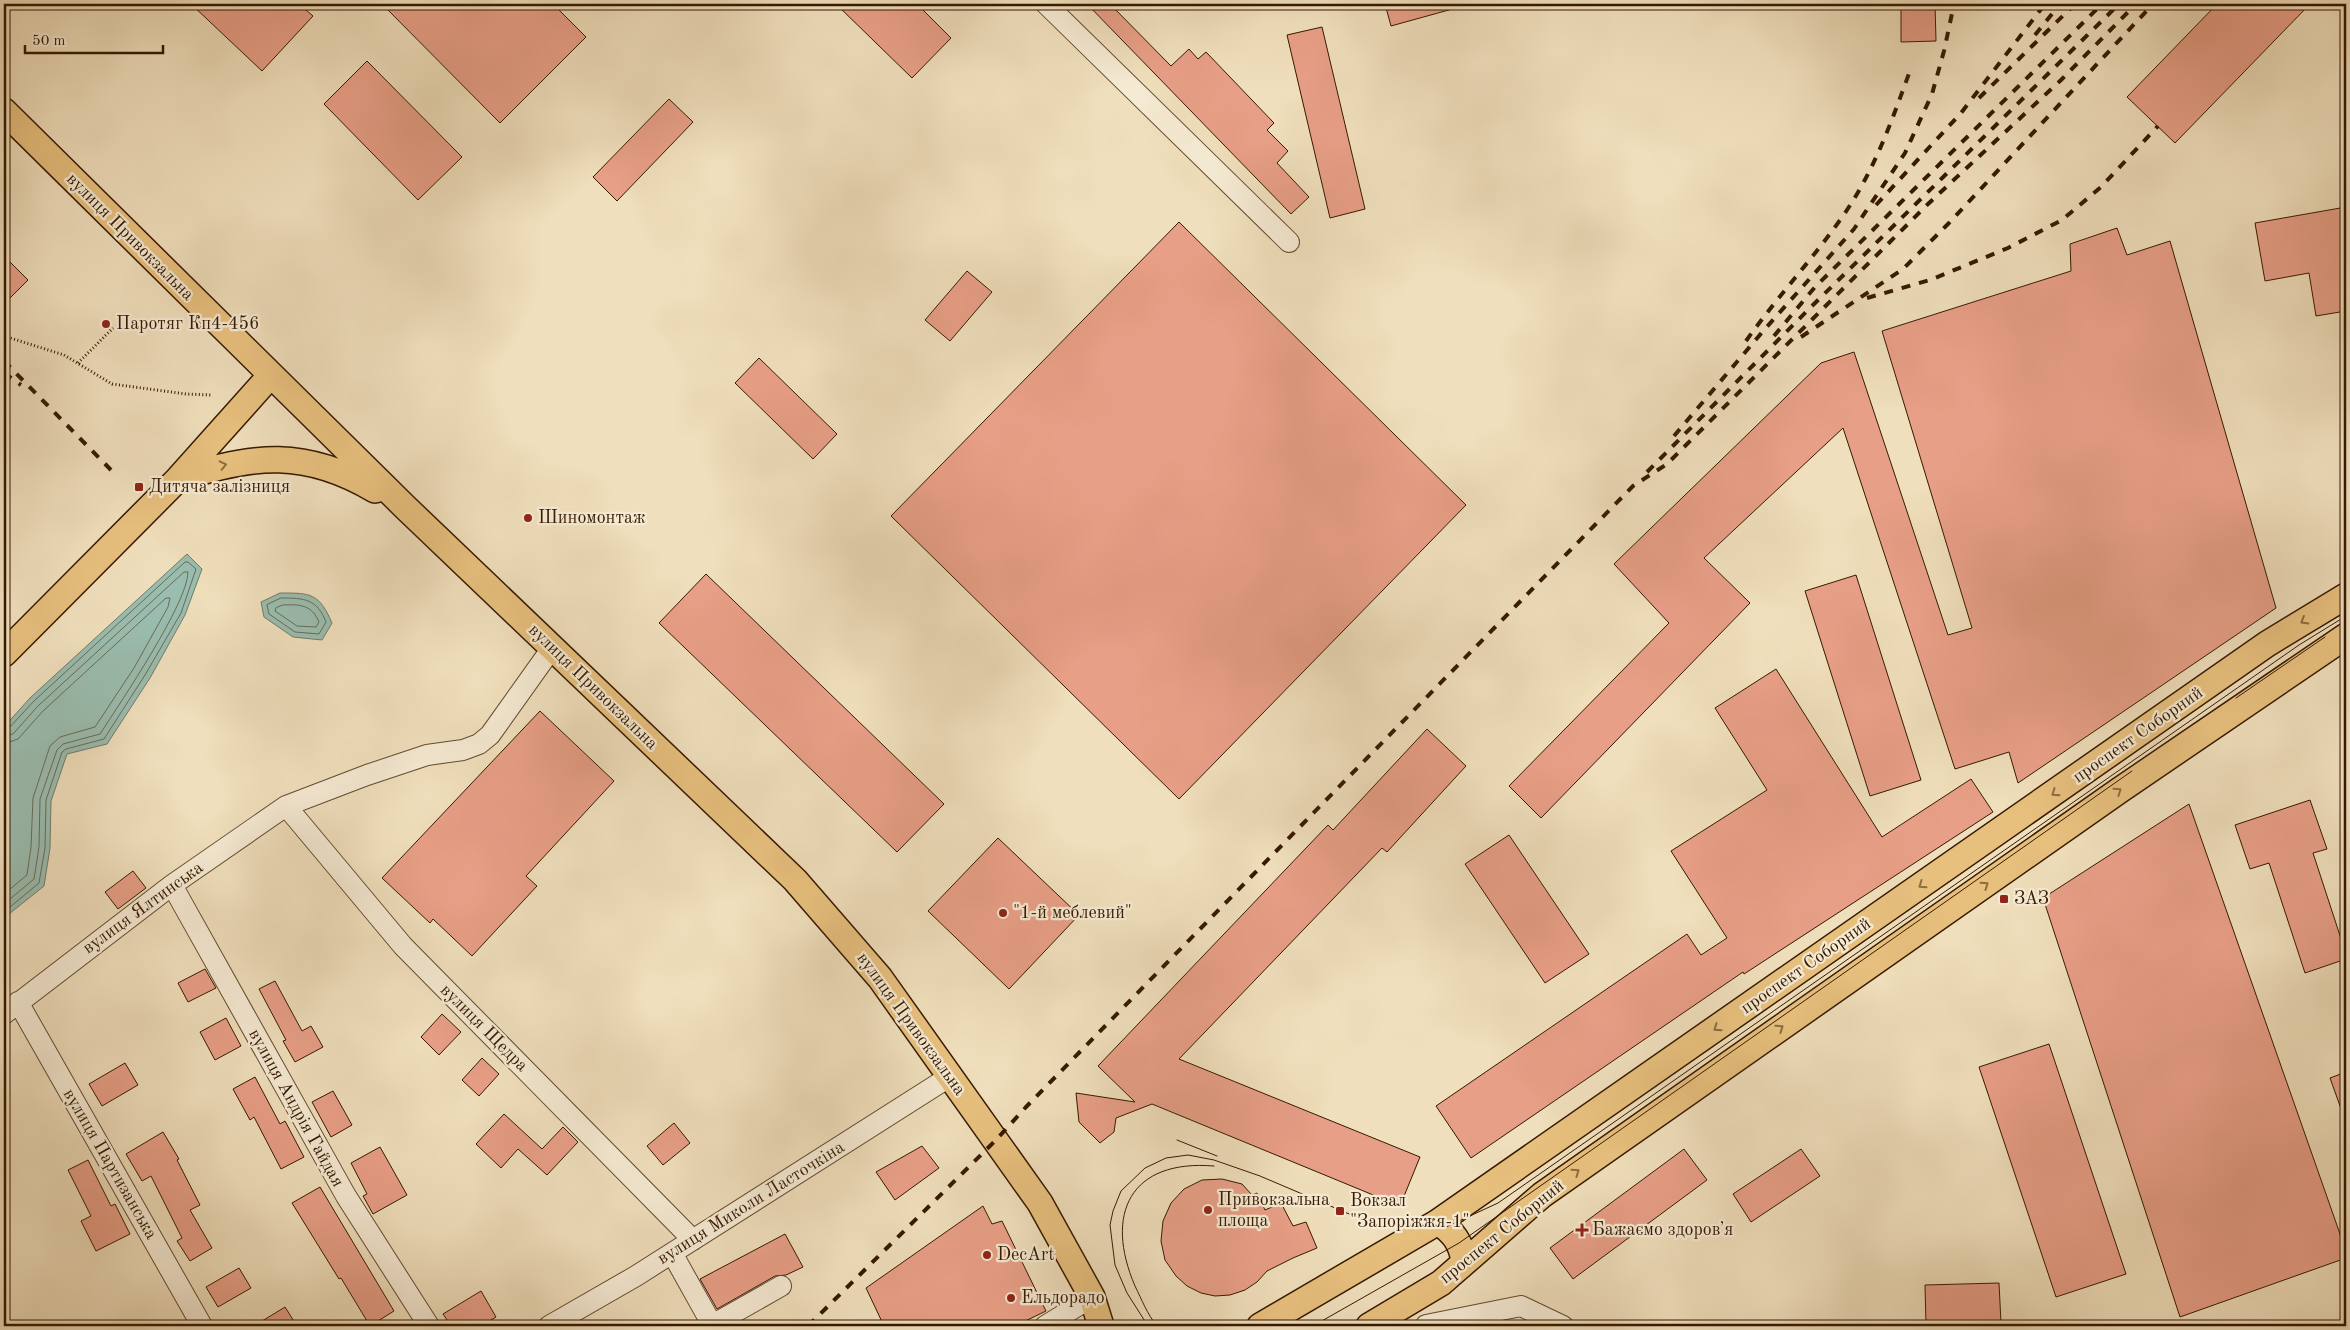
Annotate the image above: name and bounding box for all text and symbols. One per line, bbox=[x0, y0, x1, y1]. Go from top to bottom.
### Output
scale bar bbox=[25, 22, 162, 54]
text: 50 m bbox=[32, 34, 66, 49]
street label: вулиця Привокзальна bbox=[63, 170, 197, 304]
place label: Паротяг Кп4-456 bbox=[116, 315, 259, 333]
marker: Паротяг Кп4-456 bbox=[100, 318, 112, 330]
one-way arrow bbox=[219, 460, 228, 471]
place label: Дитяча залізниця bbox=[149, 478, 290, 496]
marker: Дитяча залізниця bbox=[133, 481, 145, 493]
place label: Шиномонтаж bbox=[538, 509, 646, 527]
marker: Шиномонтаж bbox=[522, 512, 534, 524]
one-way arrow bbox=[2301, 615, 2310, 625]
street label: вулиця Привокзальна bbox=[525, 621, 661, 753]
street label: проспект Соборний bbox=[2070, 683, 2206, 787]
one-way arrow bbox=[2052, 787, 2061, 796]
one-way arrow bbox=[2112, 788, 2122, 797]
street label: вулиця Ялтинська bbox=[79, 858, 207, 958]
one-way arrow bbox=[1918, 879, 1928, 888]
one-way arrow bbox=[1979, 882, 1989, 891]
place label: ЗАЗ bbox=[2014, 890, 2049, 908]
marker: ЗАЗ bbox=[1998, 893, 2010, 905]
place label: "1-й меблевий" bbox=[1013, 904, 1132, 922]
marker: "1-й меблевий" bbox=[997, 907, 1009, 919]
street label: проспект Соборний bbox=[1738, 914, 1874, 1018]
street label: вулиця Привокзальна bbox=[853, 949, 969, 1099]
street label: вулиця Щедра bbox=[437, 981, 531, 1075]
one-way arrow bbox=[1713, 1022, 1722, 1031]
one-way arrow bbox=[1775, 1025, 1784, 1034]
street label: вулиця Андрія Гайдая bbox=[245, 1026, 347, 1190]
street label: вулиця Партизанська bbox=[60, 1086, 160, 1242]
street label: вулиця Миколи Ласточкіна bbox=[654, 1138, 848, 1268]
one-way arrow bbox=[1570, 1169, 1580, 1178]
street label: проспект Соборний bbox=[1436, 1177, 1568, 1287]
place label: Привокзальна площа bbox=[1218, 1191, 1330, 1230]
place label: Вокзал "Запоріжжя-1" bbox=[1350, 1192, 1470, 1231]
marker: Привокзальна площа bbox=[1202, 1204, 1214, 1216]
marker: Вокзал "Запоріжжя-1" bbox=[1334, 1205, 1346, 1217]
place label: Бажаємо здоровʼя bbox=[1592, 1221, 1733, 1239]
marker: Бажаємо здоровʼя bbox=[1576, 1224, 1588, 1236]
place label: DecArt bbox=[997, 1246, 1055, 1264]
marker: DecArt bbox=[981, 1249, 993, 1261]
place label: Ельдорадо bbox=[1021, 1289, 1105, 1307]
marker: Ельдорадо bbox=[1005, 1292, 1017, 1304]

